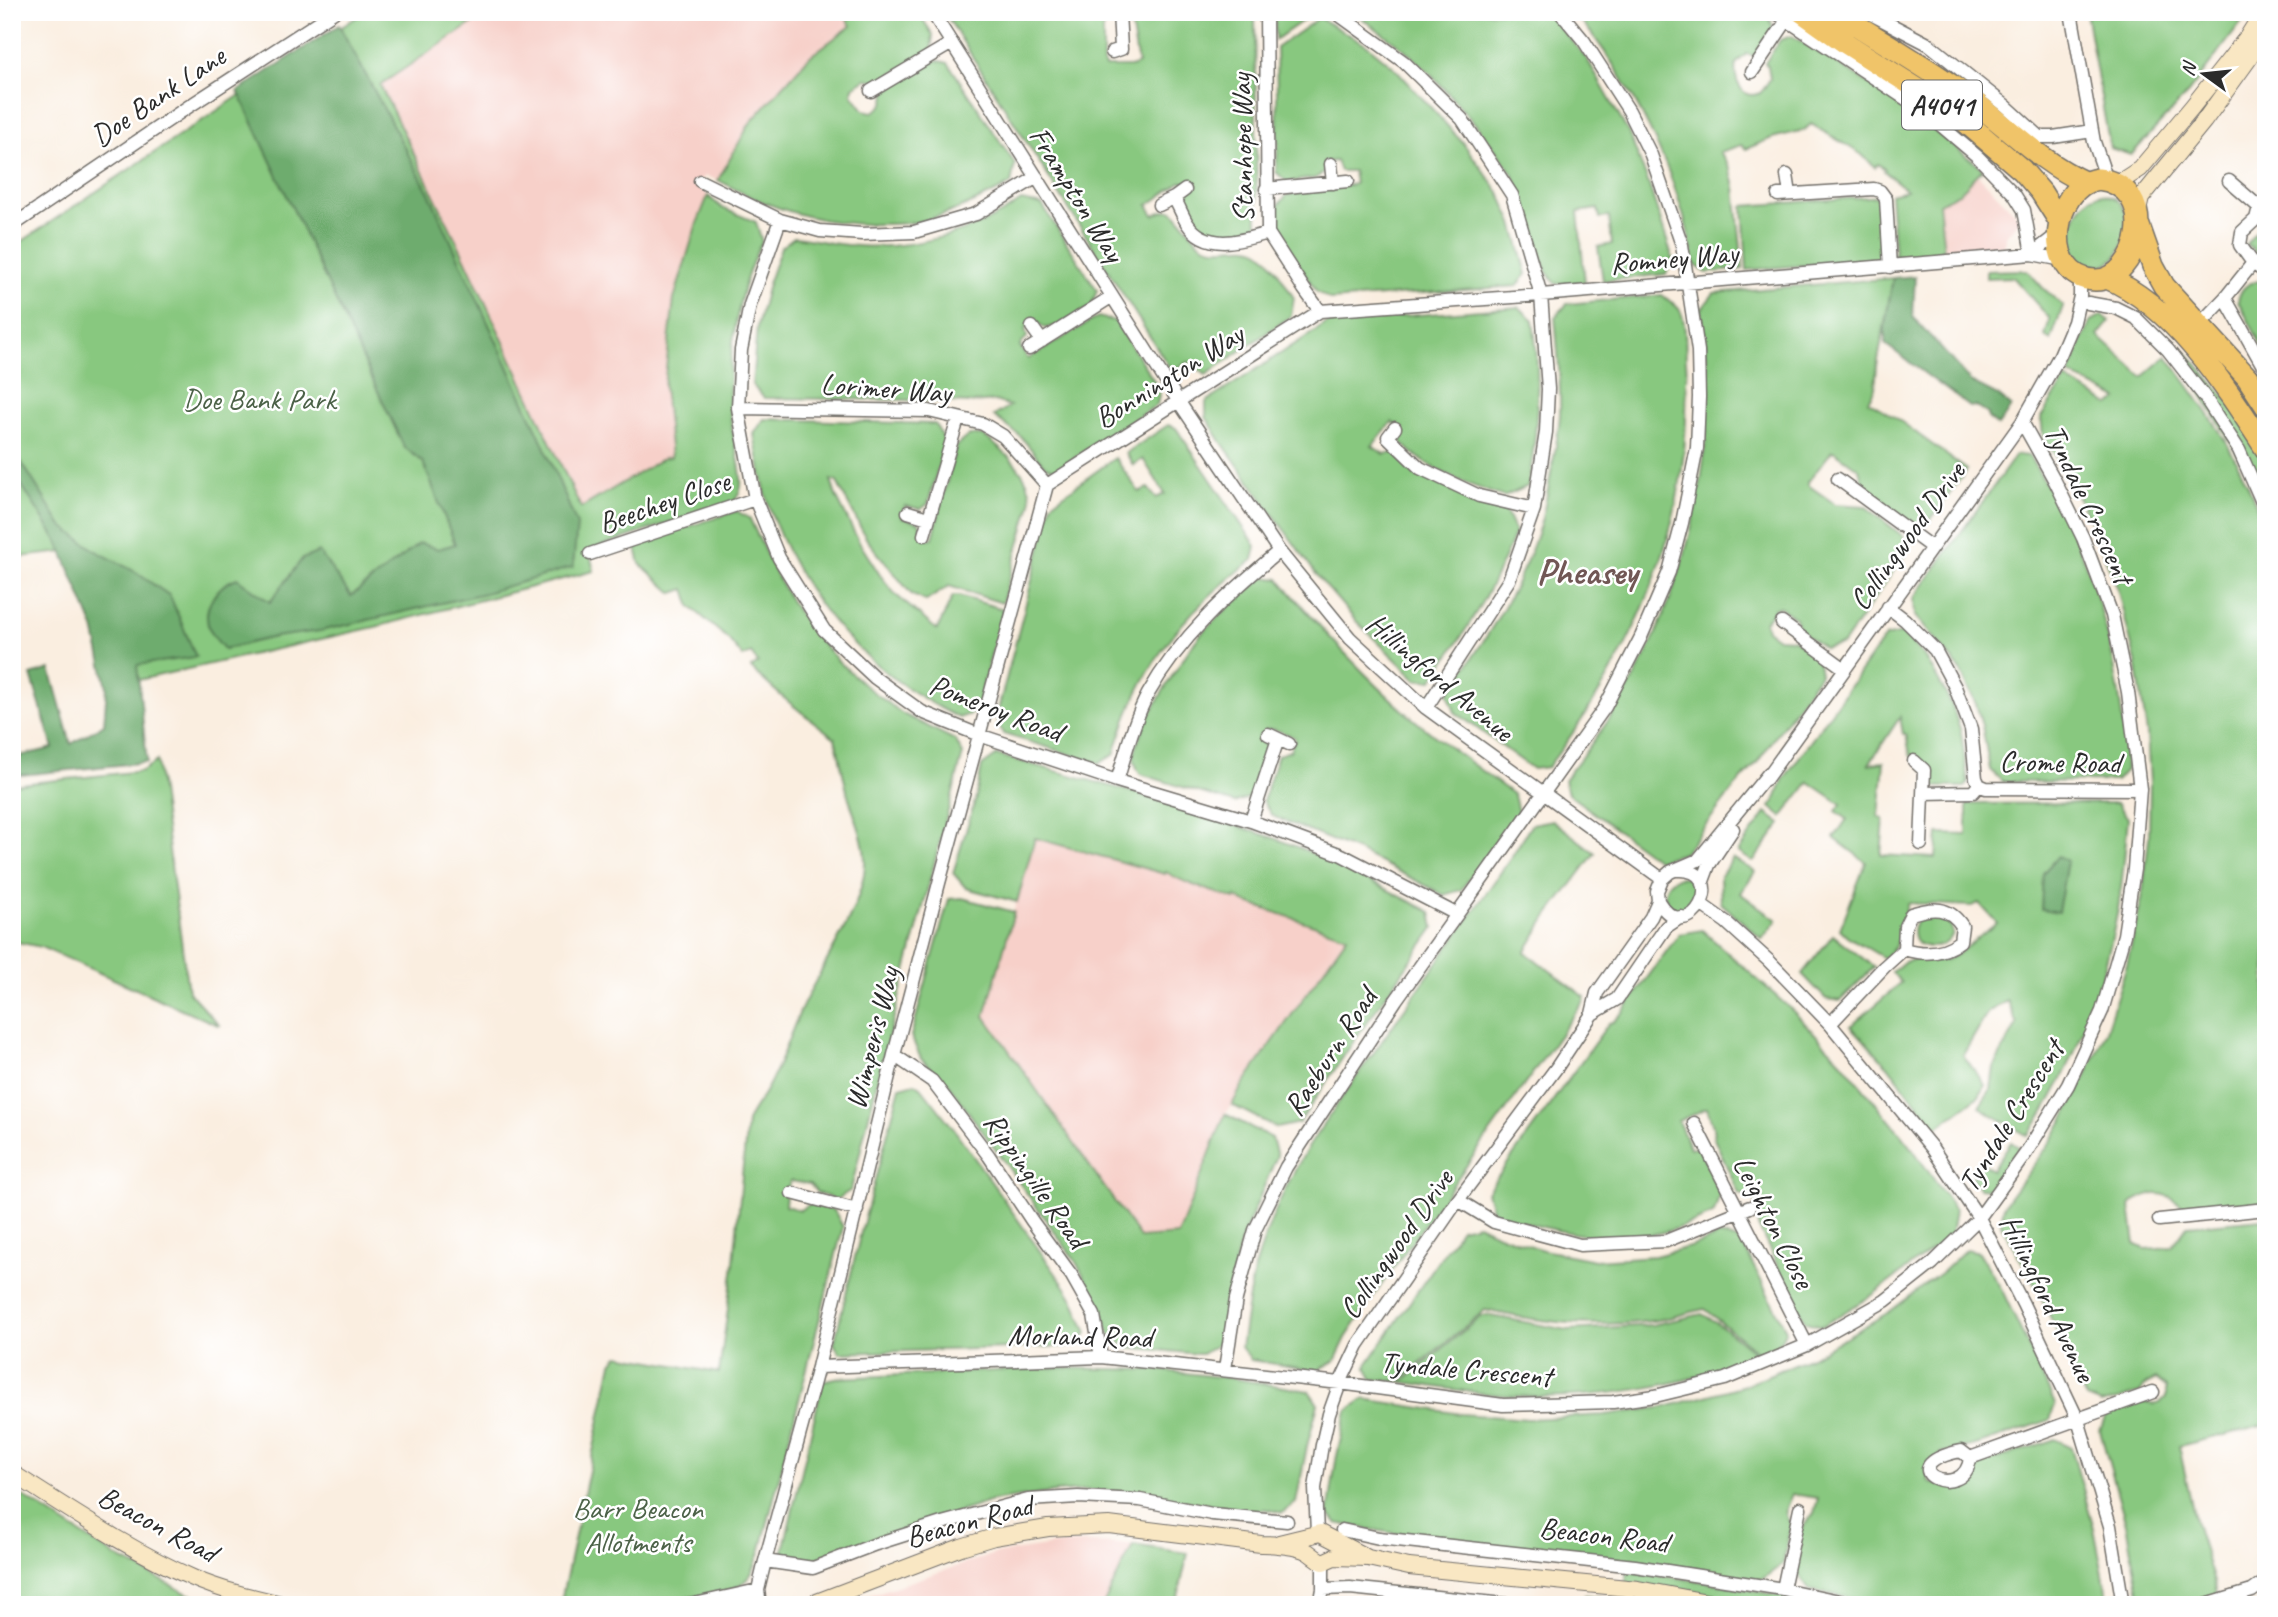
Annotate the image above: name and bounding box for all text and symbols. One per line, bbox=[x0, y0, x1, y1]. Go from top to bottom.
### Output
street label: Doe Bank Lane bbox=[84, 36, 234, 155]
north arrow bbox=[2170, 38, 2240, 108]
text: N bbox=[2175, 58, 2202, 79]
street label: Stanhope Way bbox=[1222, 71, 1262, 223]
road number: A4041 bbox=[1902, 80, 1982, 130]
street label: Frampton Way bbox=[1021, 119, 1135, 271]
street label: Romney Way bbox=[1609, 233, 1742, 283]
street label: Bonnington Way bbox=[1087, 314, 1253, 437]
street label: Lorimer Way bbox=[820, 365, 955, 412]
park label: Doe Bank Park bbox=[183, 380, 337, 418]
street label: Tyndale Crescent bbox=[2035, 418, 2144, 594]
street label: Collingwood Drive bbox=[1840, 453, 1975, 618]
street label: Beechey Close bbox=[593, 461, 737, 542]
district label: Pheasey bbox=[1537, 548, 1641, 595]
street label: Hillingford Avenue bbox=[1358, 604, 1523, 751]
street label: Pomeroy Road bbox=[924, 665, 1072, 752]
street label: Crome Road bbox=[1999, 742, 2125, 782]
street label: Wimperis Way bbox=[836, 961, 908, 1113]
street label: Raeburn Road bbox=[1275, 977, 1388, 1123]
street label: Tyndale Crescent bbox=[1949, 1030, 2075, 1199]
street label: Rippingille Road bbox=[975, 1105, 1099, 1259]
street label: Leighton Close bbox=[1724, 1149, 1825, 1297]
street label: Collingwood Drive bbox=[1330, 1160, 1463, 1326]
street label: Hillingford Avenue bbox=[1991, 1208, 2106, 1390]
street label: Morland Road bbox=[1008, 1316, 1156, 1356]
street label: Tyndale Crescent bbox=[1379, 1343, 1557, 1396]
street label: Beacon Road bbox=[92, 1477, 228, 1573]
street label: Beacon Road bbox=[901, 1485, 1041, 1556]
park label: Barr Beacon Allotments bbox=[573, 1489, 705, 1561]
street label: Beacon Road bbox=[1537, 1508, 1675, 1562]

